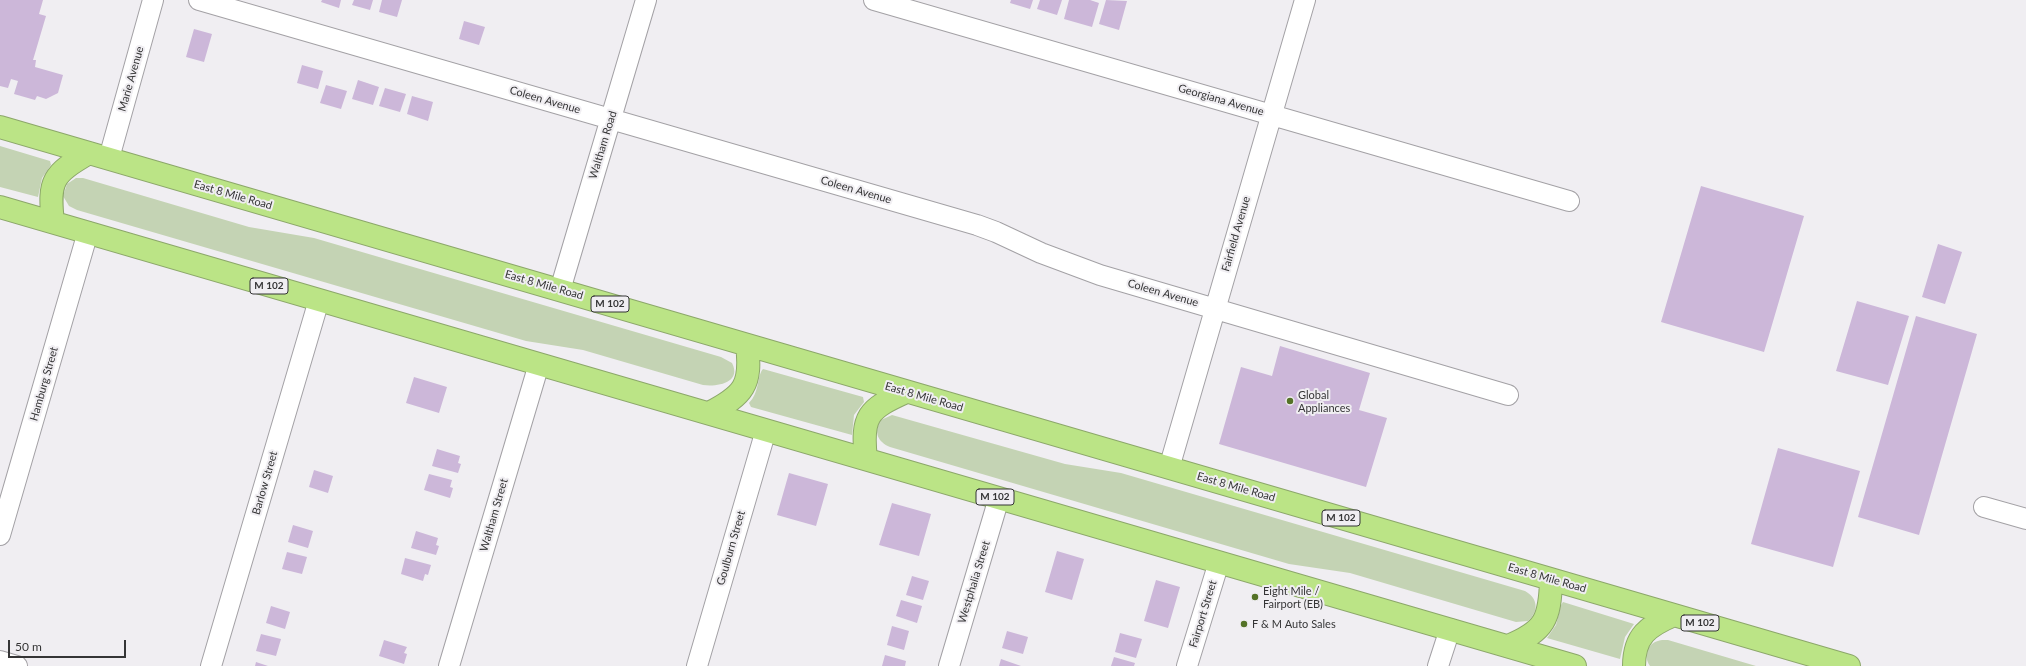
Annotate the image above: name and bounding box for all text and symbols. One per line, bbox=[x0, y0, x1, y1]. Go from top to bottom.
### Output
street label: Marie Avenue bbox=[115, 45, 147, 113]
street label: Georgiana Avenue bbox=[1177, 81, 1265, 119]
street label: Coleen Avenue bbox=[508, 84, 582, 116]
street label: Waltham Road bbox=[586, 109, 620, 181]
street label: Coleen Avenue bbox=[819, 174, 893, 206]
street label: East 8 Mile Road bbox=[192, 178, 274, 212]
street label: Fairfield Avenue bbox=[1219, 195, 1253, 273]
street label: East 8 Mile Road bbox=[503, 268, 585, 302]
street label: Coleen Avenue bbox=[1126, 277, 1200, 309]
road number: M 102 bbox=[250, 278, 288, 294]
road number: M 102 bbox=[591, 296, 629, 312]
street label: Hamburg Street bbox=[27, 345, 61, 423]
street label: East 8 Mile Road bbox=[883, 380, 965, 414]
place label: Global Appliances bbox=[1298, 388, 1350, 414]
marker: Global Appliances bbox=[1285, 396, 1295, 406]
street label: Barlow Street bbox=[250, 450, 280, 516]
street label: East 8 Mile Road bbox=[1195, 470, 1277, 504]
street label: Waltham Street bbox=[477, 477, 511, 553]
road number: M 102 bbox=[976, 489, 1014, 505]
street label: Goulburn Street bbox=[714, 509, 748, 587]
road number: M 102 bbox=[1322, 510, 1360, 526]
street label: Westphalia Street bbox=[955, 539, 993, 625]
street label: East 8 Mile Road bbox=[1506, 561, 1588, 595]
street label: Fairport Street bbox=[1187, 579, 1219, 649]
place label: Eight Mile / Fairport (EB) bbox=[1263, 584, 1323, 610]
marker: Eight Mile / Fairport (EB) bbox=[1250, 592, 1260, 602]
road number: M 102 bbox=[1681, 615, 1719, 631]
place label: F & M Auto Sales bbox=[1252, 617, 1336, 631]
marker: F & M Auto Sales bbox=[1239, 619, 1249, 629]
scale bar bbox=[10, 632, 128, 658]
text: 50 m bbox=[15, 639, 42, 654]

